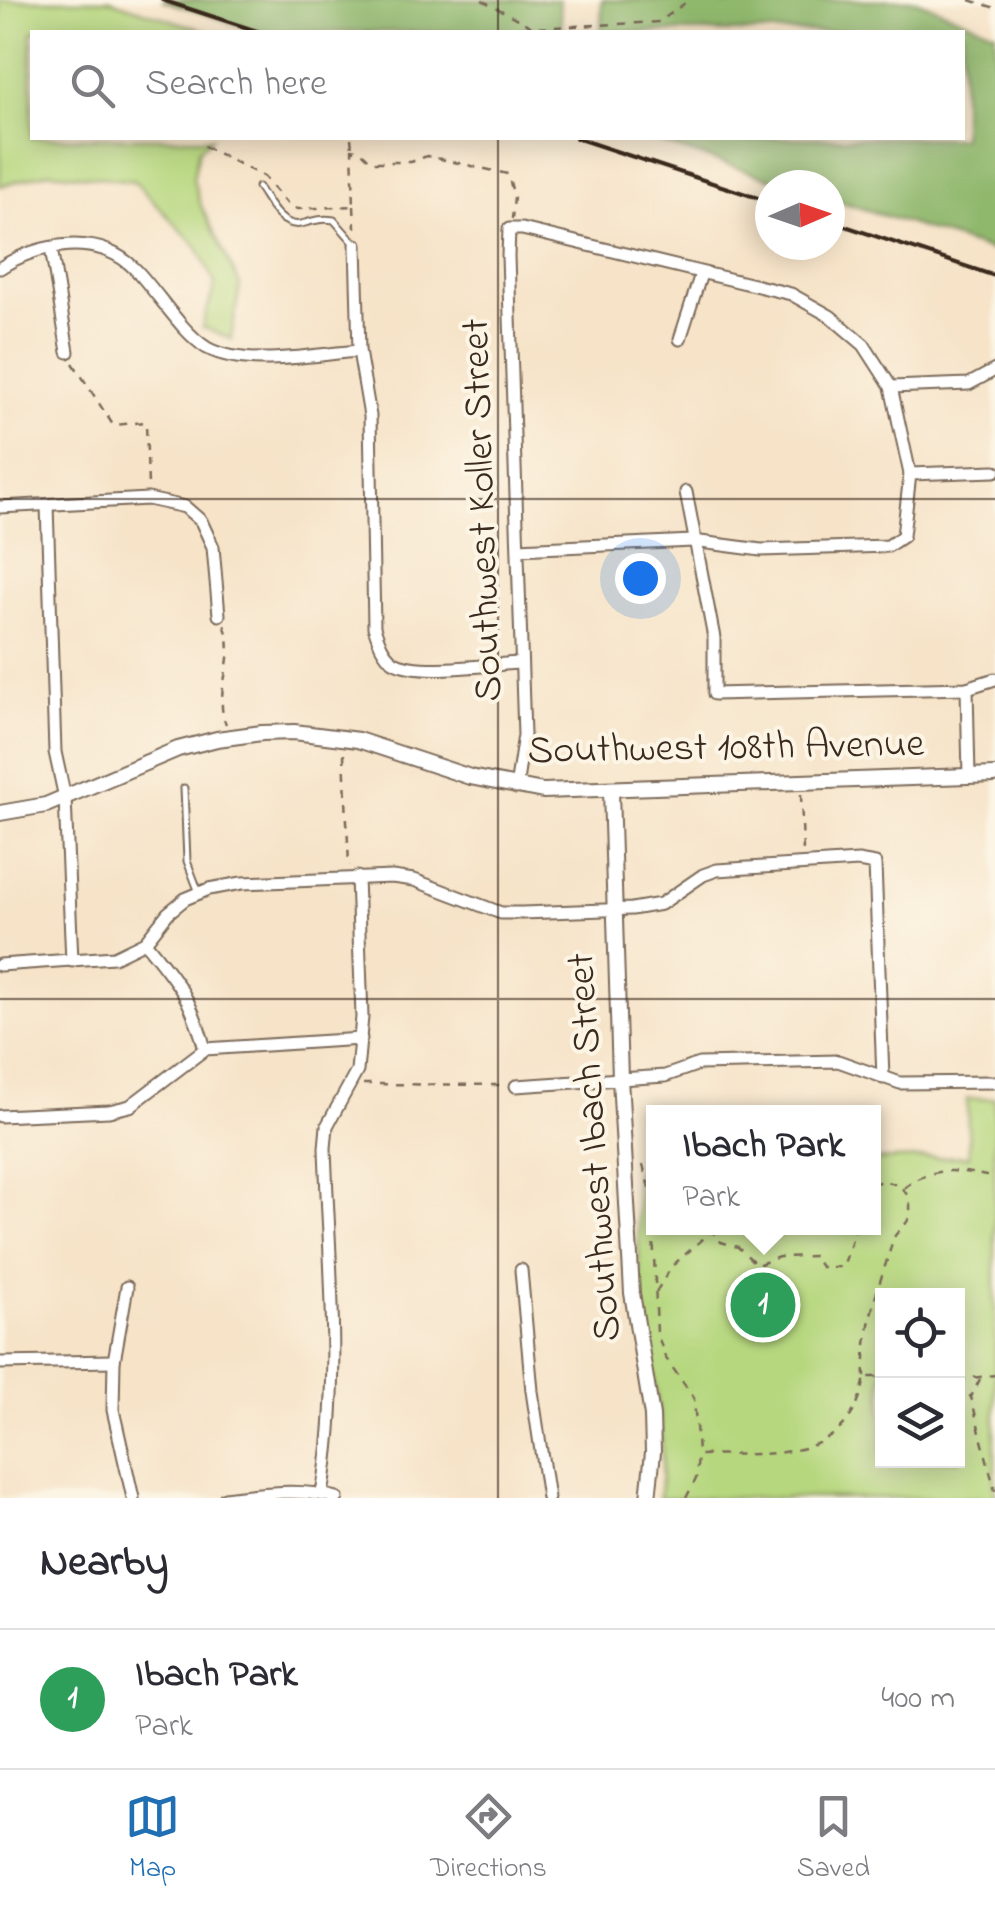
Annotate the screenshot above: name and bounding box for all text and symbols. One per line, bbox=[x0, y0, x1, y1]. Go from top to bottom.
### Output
search box bbox=[30, 30, 965, 140]
text: Search here bbox=[145, 57, 327, 113]
icon: search bbox=[65, 58, 120, 113]
north arrow bbox=[755, 170, 845, 260]
street label: Southwest Koller Street bbox=[448, 317, 520, 703]
your location bbox=[615, 553, 666, 604]
street label: Southwest 108th Avenue bbox=[527, 716, 925, 782]
street label: Southwest Ibach Street bbox=[553, 951, 639, 1343]
popup bbox=[646, 1105, 881, 1235]
text: Ibach Park bbox=[682, 1119, 845, 1175]
text: Park bbox=[682, 1175, 740, 1222]
pin: 1 bbox=[730, 1268, 796, 1342]
map controls bbox=[875, 1288, 965, 1468]
button: locate bbox=[875, 1288, 965, 1378]
button: layers bbox=[875, 1378, 965, 1468]
text: Nearby bbox=[40, 1533, 168, 1594]
text: Ibach Park bbox=[135, 1648, 298, 1704]
text: 1 bbox=[67, 1676, 78, 1723]
text: 400 m bbox=[881, 1676, 955, 1723]
text: Park bbox=[135, 1704, 193, 1751]
tab: Map bbox=[125, 1789, 180, 1890]
tab: Directions bbox=[430, 1789, 547, 1890]
tab: Saved bbox=[797, 1789, 870, 1890]

